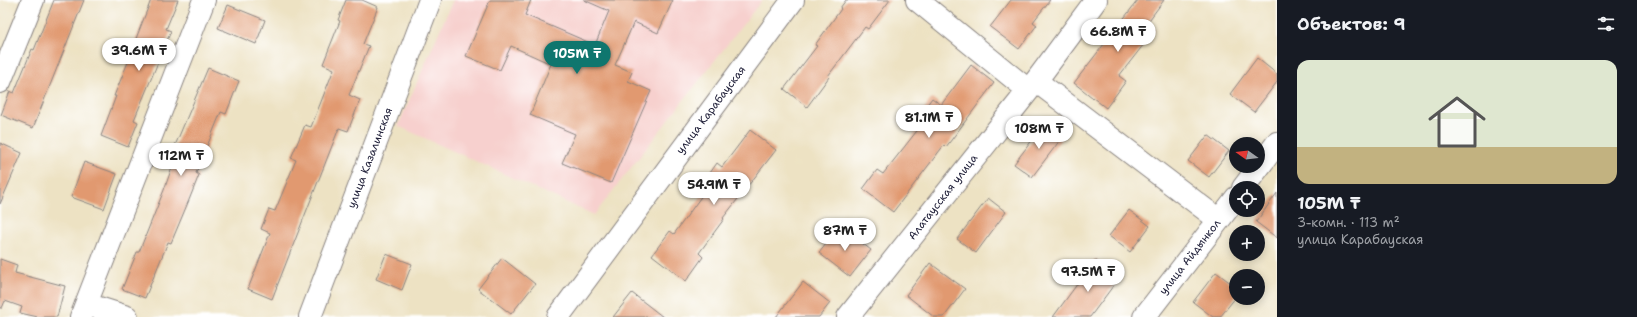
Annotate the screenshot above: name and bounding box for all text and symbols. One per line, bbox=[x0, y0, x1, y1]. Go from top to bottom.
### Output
text: Объектов: 9 bbox=[1297, 13, 1406, 35]
icon: filters bbox=[1595, 13, 1617, 35]
pin: 66.8M ₸ bbox=[1081, 19, 1155, 53]
text: 66.8M ₸ bbox=[1090, 23, 1146, 40]
pin: 39.6M ₸ bbox=[102, 38, 176, 72]
pin: 105M ₸ bbox=[544, 41, 610, 75]
text: 39.6M ₸ bbox=[111, 42, 167, 59]
text: 105M ₸ bbox=[553, 45, 601, 62]
street label: улица Карабауская bbox=[673, 63, 749, 157]
icon: home bbox=[1421, 86, 1493, 158]
pin: 81.1M ₸ bbox=[892, 105, 966, 139]
street label: улица Казалинская bbox=[344, 106, 396, 210]
text: 81.1M ₸ bbox=[905, 109, 953, 126]
pin: 108M ₸ bbox=[1006, 116, 1072, 150]
text: 108M ₸ bbox=[1014, 120, 1064, 137]
north arrow bbox=[1229, 137, 1265, 173]
map controls bbox=[1229, 137, 1265, 305]
pin: 112M ₸ bbox=[148, 143, 214, 177]
text: 112M ₸ bbox=[158, 147, 204, 164]
street label: Алатаусская улица bbox=[905, 151, 981, 243]
pin: 54.9M ₸ bbox=[677, 172, 751, 206]
text: 54.9M ₸ bbox=[687, 176, 741, 193]
button: locate bbox=[1229, 181, 1265, 217]
text: 105M ₸ bbox=[1297, 192, 1361, 214]
text: 3-комн. · 113 m² bbox=[1297, 214, 1400, 231]
street label: улица Айдынкол bbox=[1156, 216, 1224, 298]
pin: 87M ₸ bbox=[817, 218, 873, 252]
text: 87M ₸ bbox=[823, 222, 867, 239]
button: + bbox=[1229, 225, 1265, 261]
text: улица Карабауская bbox=[1297, 231, 1423, 248]
pin: 97.5M ₸ bbox=[1051, 259, 1125, 293]
text: 97.5M ₸ bbox=[1061, 263, 1115, 280]
button: − bbox=[1229, 269, 1265, 305]

